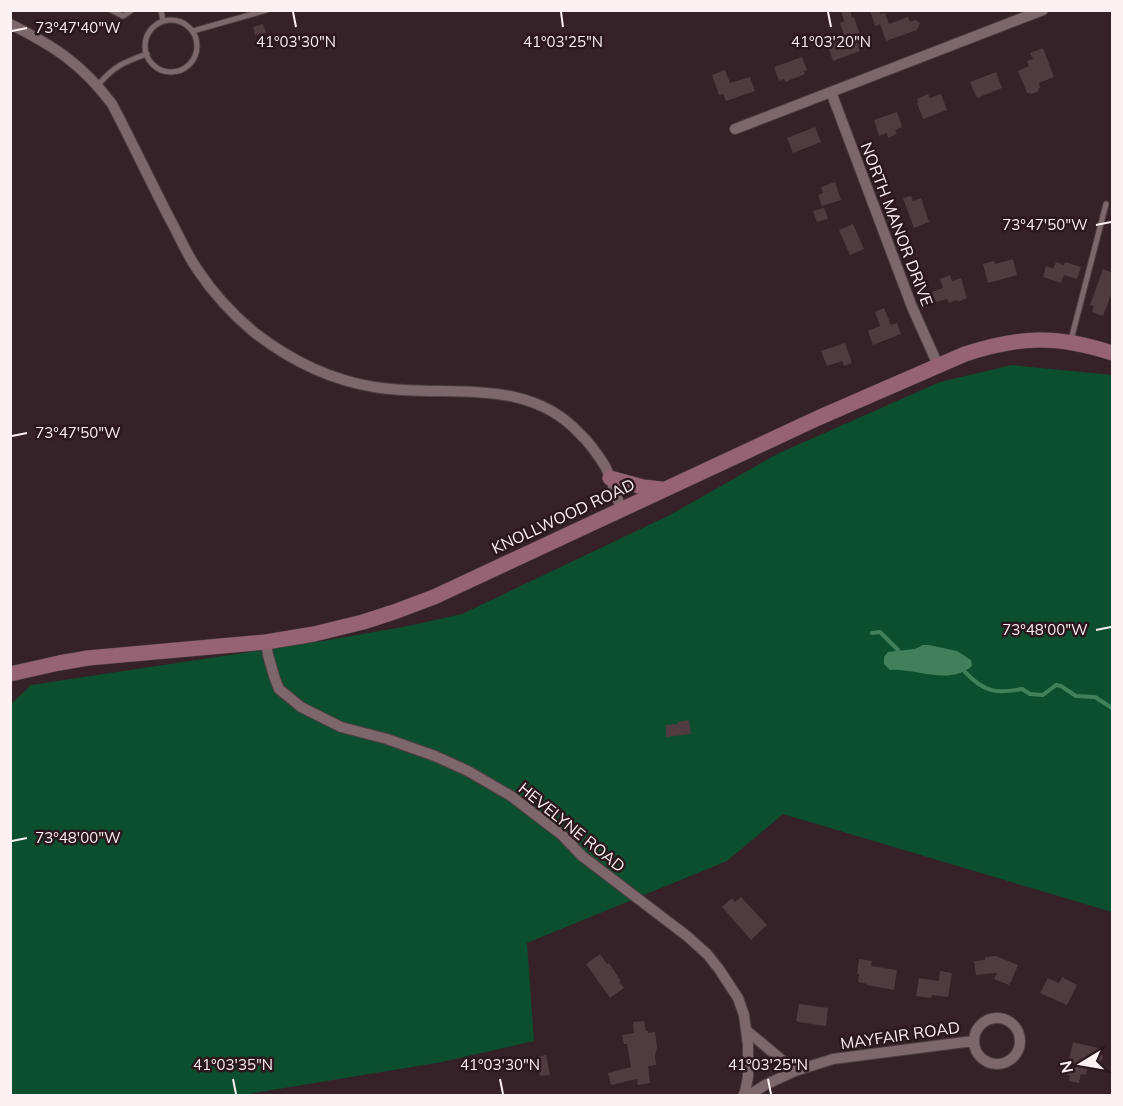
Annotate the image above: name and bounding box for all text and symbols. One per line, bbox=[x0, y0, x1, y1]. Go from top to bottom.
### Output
text: 73°47'40"W bbox=[35, 18, 121, 37]
text: 41°03'30"N bbox=[256, 32, 336, 51]
text: 41°03'25"N bbox=[523, 32, 603, 51]
text: 41°03'20"N bbox=[791, 32, 871, 51]
street label: NORTH MANOR DRIVE bbox=[856, 139, 938, 309]
text: 73°47'50"W bbox=[1002, 215, 1088, 234]
text: 73°47'50"W bbox=[35, 423, 121, 442]
street label: KNOLLWOOD ROAD bbox=[488, 474, 638, 558]
text: 73°48'00"W bbox=[1002, 620, 1088, 639]
street label: HEVELYNE ROAD bbox=[515, 778, 629, 876]
text: 73°48'00"W bbox=[35, 828, 121, 847]
street label: MAYFAIR ROAD bbox=[839, 1017, 961, 1053]
north arrow bbox=[1051, 1034, 1111, 1094]
text: 41°03'35"N bbox=[193, 1055, 273, 1074]
text: 41°03'30"N bbox=[460, 1055, 540, 1074]
text: 41°03'25"N bbox=[728, 1055, 808, 1074]
text: N bbox=[1055, 1059, 1077, 1075]

